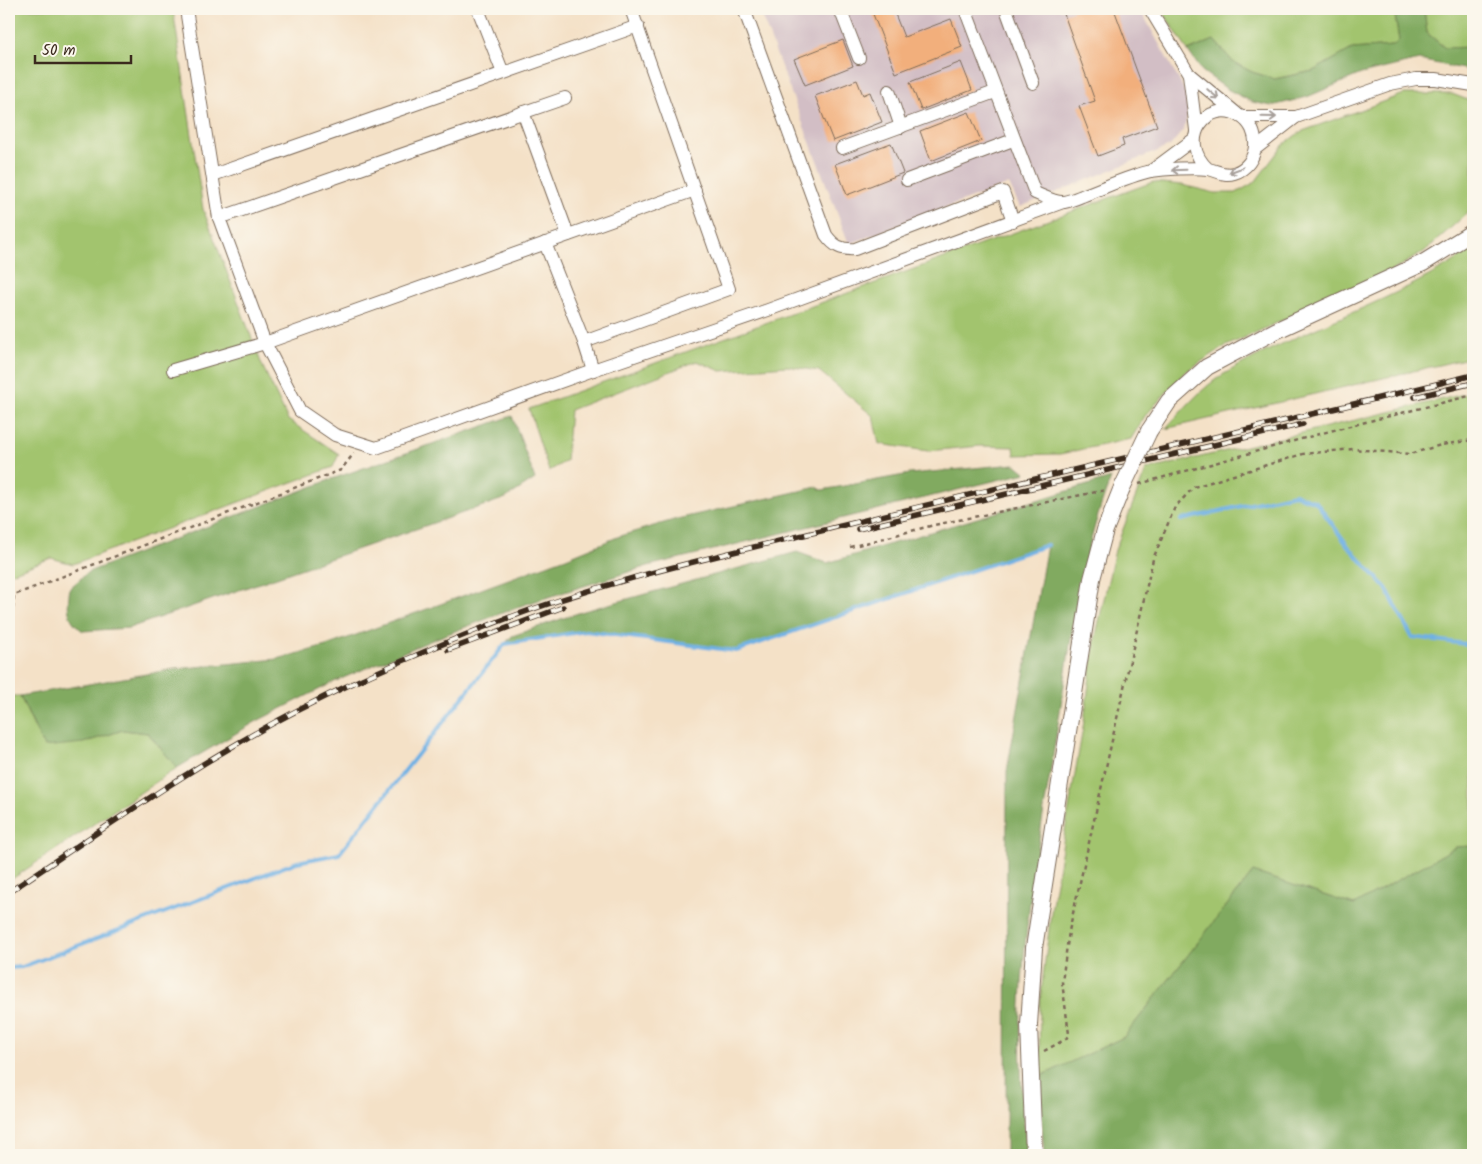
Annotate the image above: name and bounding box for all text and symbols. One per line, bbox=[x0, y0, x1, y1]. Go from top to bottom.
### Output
scale bar bbox=[35, 32, 131, 64]
text: 50 m bbox=[42, 39, 76, 63]
one-way arrow bbox=[1206, 89, 1219, 100]
one-way arrow bbox=[1260, 112, 1277, 122]
one-way arrow bbox=[1172, 166, 1188, 175]
one-way arrow bbox=[1229, 166, 1245, 175]

